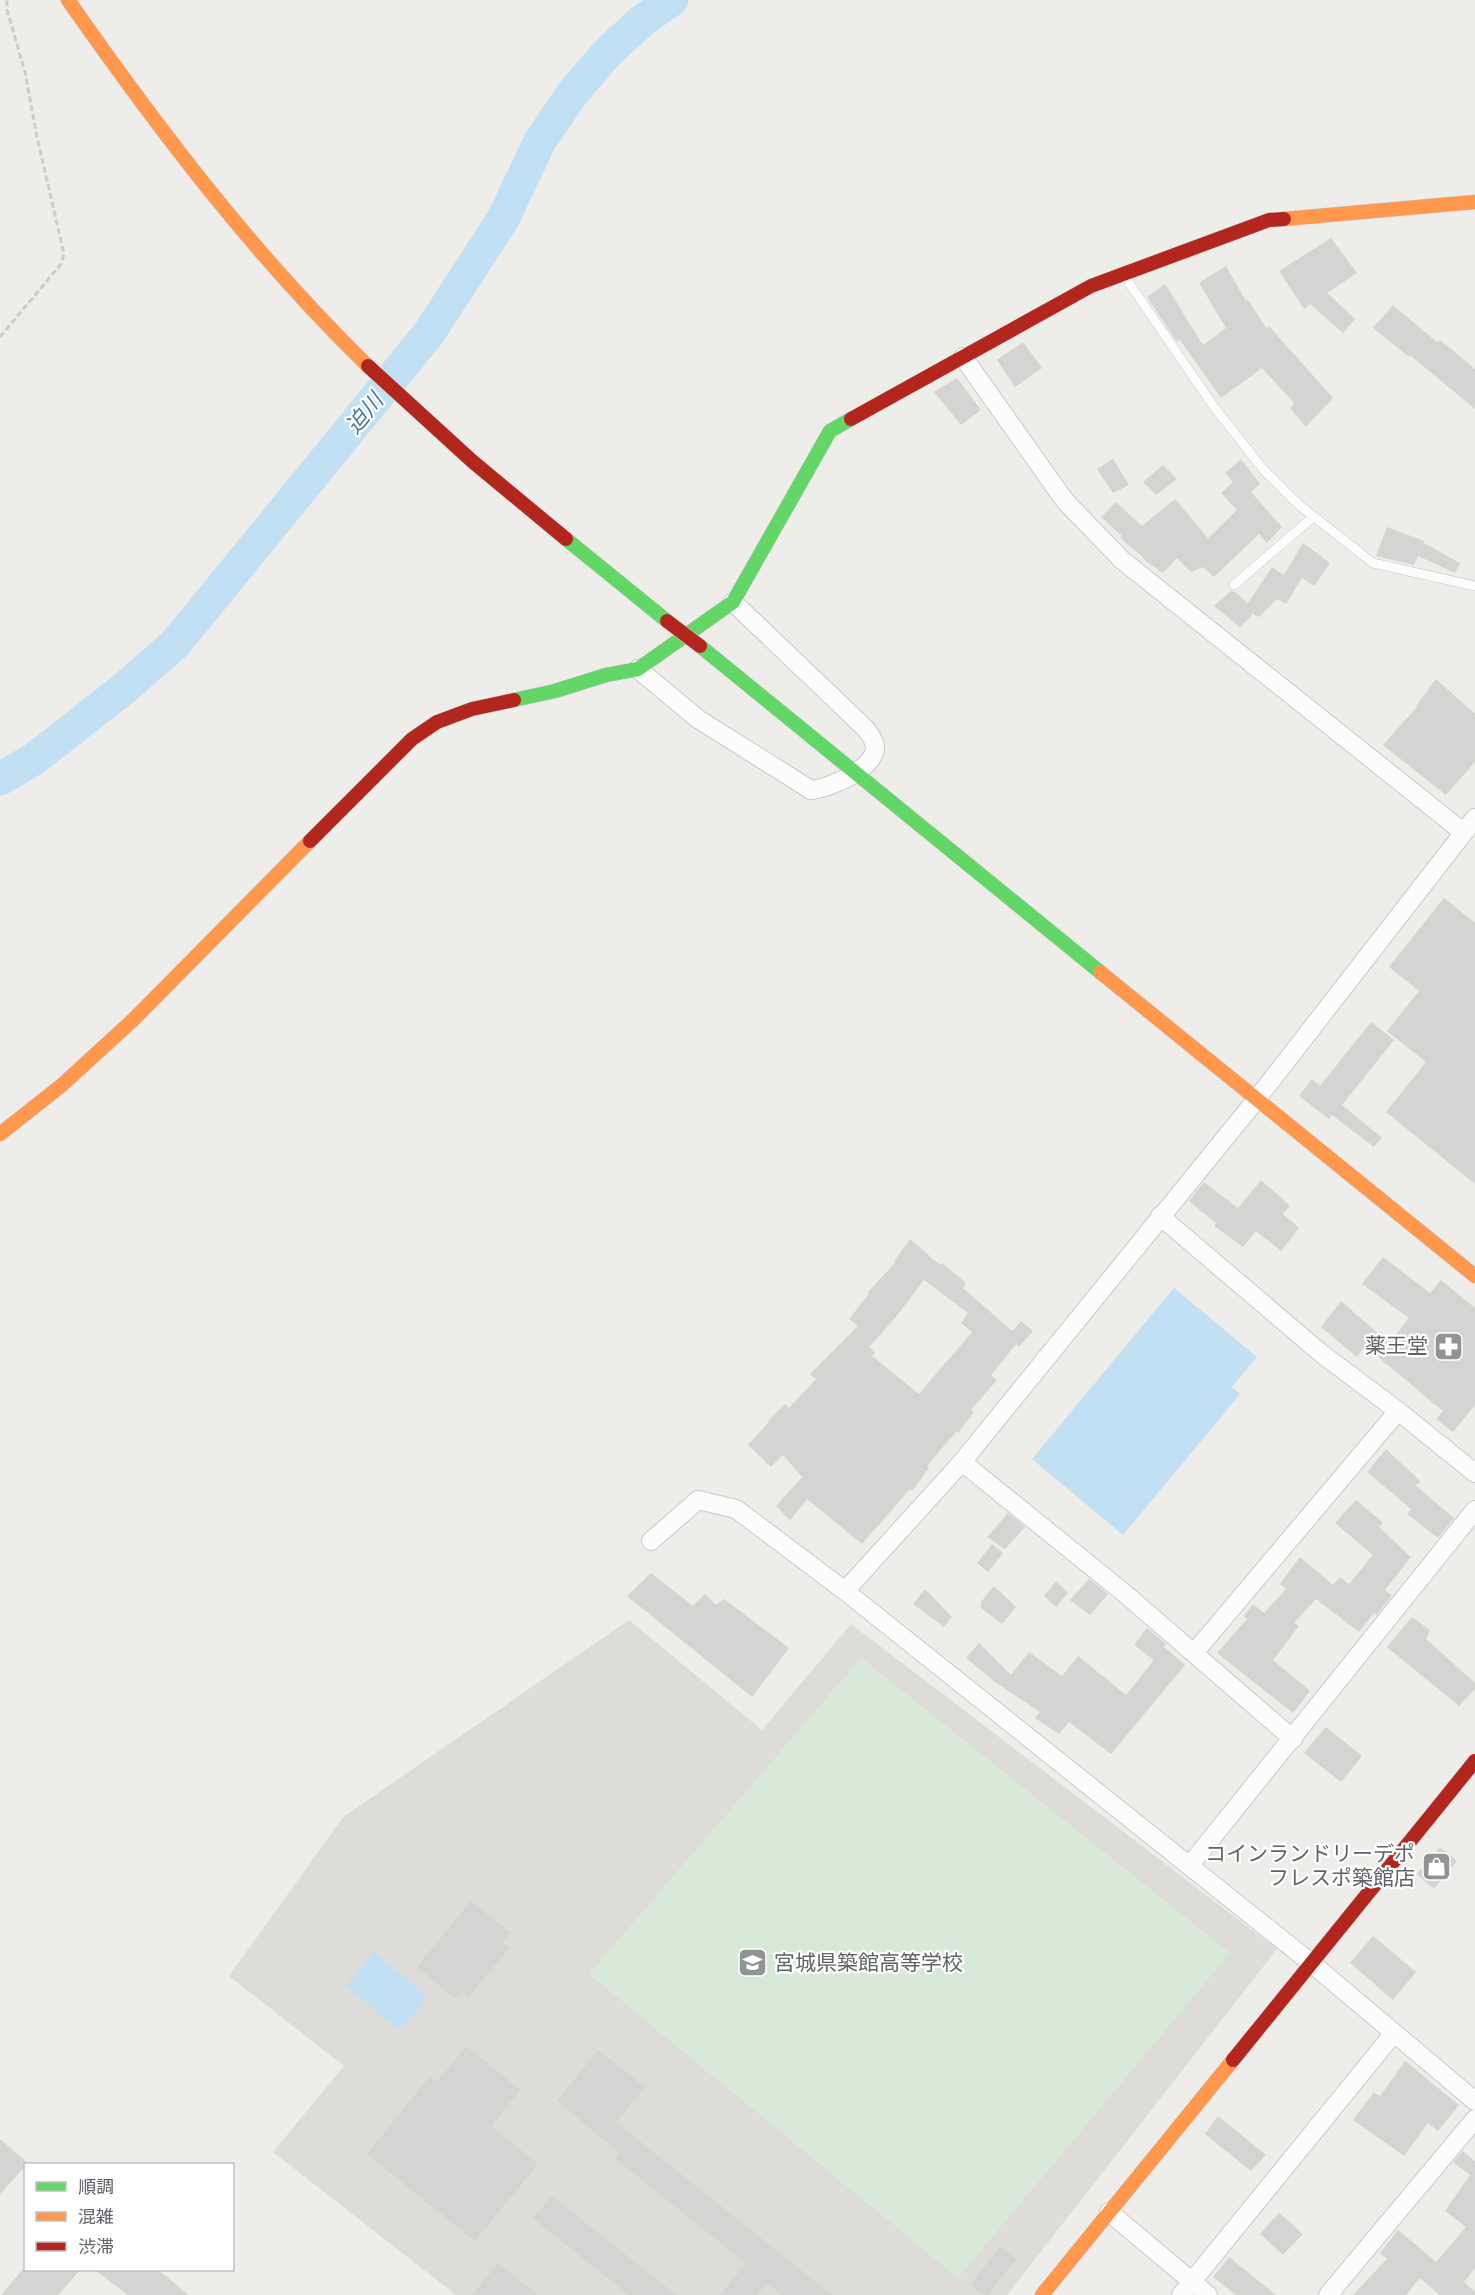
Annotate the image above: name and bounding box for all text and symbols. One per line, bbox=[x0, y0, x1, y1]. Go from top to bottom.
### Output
water label: 迫川 bbox=[339, 386, 392, 440]
pharmacy icon: 薬王堂 bbox=[1433, 1330, 1465, 1362]
place label: 薬王堂 bbox=[1365, 1332, 1428, 1360]
place label: コインランドリーデポ フレスポ築館店 bbox=[1205, 1840, 1415, 1892]
shop icon: コインランドリーデポ フレスポ築館店 bbox=[1420, 1850, 1452, 1882]
school or university icon: 宮城県築館高等学校 bbox=[737, 1947, 769, 1979]
place label: 宮城県築館高等学校 bbox=[774, 1949, 963, 1977]
legend bbox=[24, 2163, 234, 2271]
text: 順調 bbox=[78, 2175, 114, 2199]
text: 混雑 bbox=[78, 2205, 114, 2229]
text: 渋滞 bbox=[78, 2235, 114, 2259]

